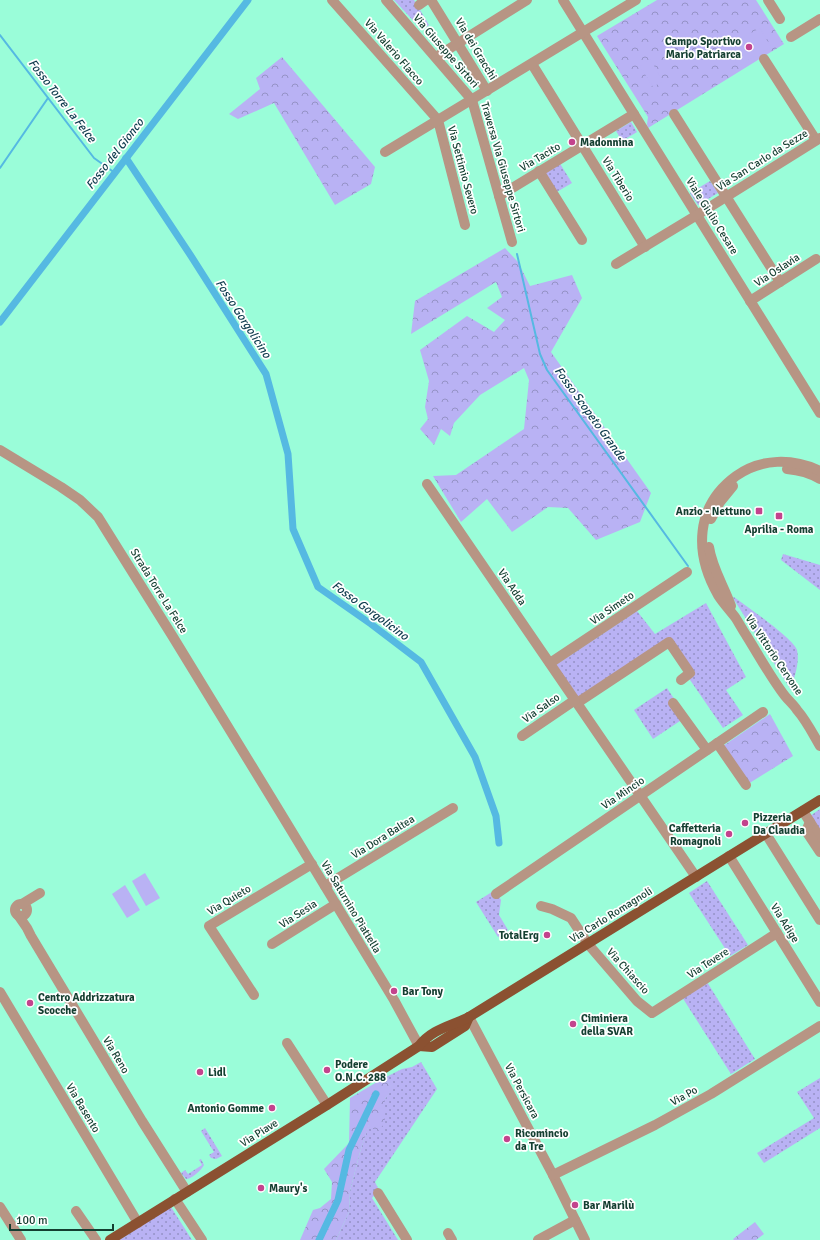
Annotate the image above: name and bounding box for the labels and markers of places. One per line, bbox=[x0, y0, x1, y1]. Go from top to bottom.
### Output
place label: Campo Sportivo Mario Patriarca bbox=[665, 35, 741, 61]
marker: Campo Sportivo Mario Patriarca bbox=[744, 42, 754, 52]
place label: Madonnina bbox=[580, 136, 634, 149]
marker: Madonnina bbox=[567, 137, 577, 147]
place label: Anzio - Nettuno bbox=[676, 505, 751, 518]
marker: Anzio - Nettuno bbox=[754, 506, 764, 516]
marker: Aprilia - Roma bbox=[774, 511, 784, 521]
place label: Aprilia - Roma bbox=[745, 523, 814, 536]
place label: Pizzeria Da Claudia bbox=[753, 811, 805, 837]
marker: Pizzeria Da Claudia bbox=[740, 818, 750, 828]
place label: Caffetteria Romagnoli bbox=[669, 822, 721, 848]
marker: Caffetteria Romagnoli bbox=[724, 829, 734, 839]
place label: TotalErg bbox=[499, 929, 539, 942]
marker: TotalErg bbox=[542, 930, 552, 940]
place label: Bar Tony bbox=[402, 985, 443, 998]
marker: Bar Tony bbox=[389, 986, 399, 996]
place label: Centro Addrizzatura Scocche bbox=[38, 991, 135, 1017]
marker: Centro Addrizzatura Scocche bbox=[25, 998, 35, 1008]
place label: Ciminiera della SVAR bbox=[581, 1012, 633, 1038]
marker: Ciminiera della SVAR bbox=[568, 1019, 578, 1029]
place label: Podere O.N.C. 288 bbox=[335, 1058, 386, 1084]
marker: Podere O.N.C. 288 bbox=[322, 1065, 332, 1075]
place label: Lidl bbox=[208, 1066, 227, 1079]
marker: Lidl bbox=[195, 1067, 205, 1077]
place label: Antonio Gomme bbox=[188, 1102, 265, 1115]
marker: Antonio Gomme bbox=[267, 1103, 277, 1113]
place label: Ricomincio da Tre bbox=[515, 1127, 569, 1153]
marker: Ricomincio da Tre bbox=[502, 1134, 512, 1144]
place label: Maury's bbox=[269, 1182, 308, 1195]
marker: Maury's bbox=[256, 1183, 266, 1193]
place label: Bar Marilù bbox=[583, 1199, 634, 1212]
marker: Bar Marilù bbox=[570, 1200, 580, 1210]

